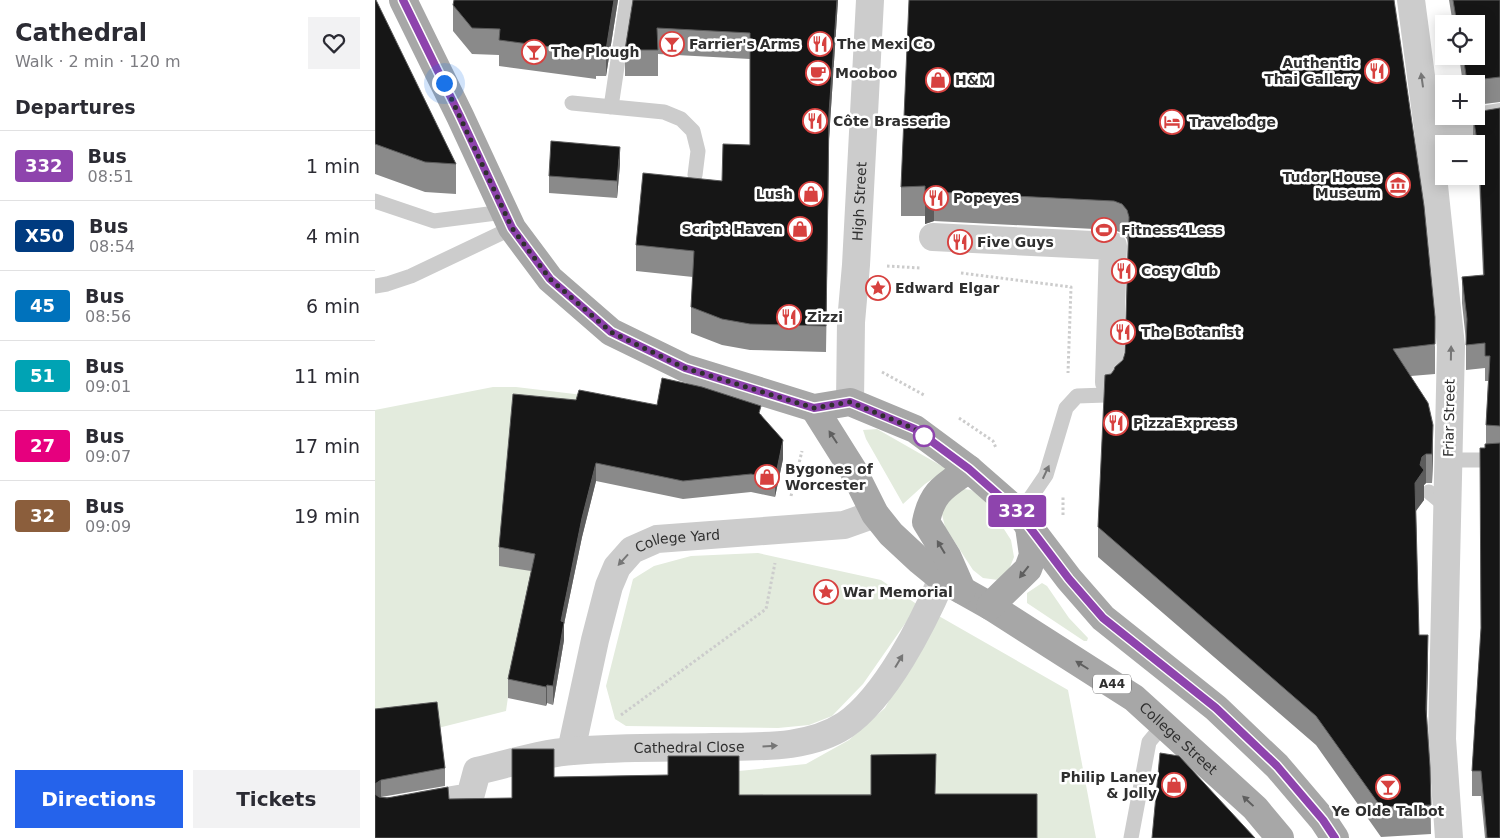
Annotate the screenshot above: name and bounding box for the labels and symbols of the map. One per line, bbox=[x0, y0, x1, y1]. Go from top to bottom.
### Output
bar icon: Farrier's Arms bbox=[659, 31, 685, 57]
restaurant icon: The Mexi Co bbox=[807, 31, 833, 57]
place label: Farrier's Arms bbox=[689, 36, 800, 52]
place label: The Mexi Co bbox=[837, 36, 933, 52]
bar icon: The Plough bbox=[521, 39, 547, 65]
place label: The Plough bbox=[551, 44, 640, 60]
place label: Authentic Thai Gallery bbox=[1264, 55, 1359, 87]
restaurant icon: Authentic Thai Gallery bbox=[1364, 58, 1390, 84]
cafe icon: Mooboo bbox=[805, 60, 831, 86]
place label: Mooboo bbox=[835, 65, 898, 81]
shop icon: H&M bbox=[925, 67, 951, 93]
your location bbox=[432, 71, 457, 96]
place label: H&M bbox=[955, 72, 993, 88]
one-way arrow bbox=[1417, 72, 1425, 88]
restaurant icon: Côte Brasserie bbox=[802, 108, 828, 134]
hotel icon: Travelodge bbox=[1159, 109, 1185, 135]
place label: Côte Brasserie bbox=[833, 113, 948, 129]
place label: Travelodge bbox=[1189, 114, 1276, 130]
street label: High Street bbox=[849, 161, 869, 241]
place label: Tudor House Museum bbox=[1282, 169, 1381, 201]
museum icon: Tudor House Museum bbox=[1385, 172, 1411, 198]
shop icon: Lush bbox=[798, 181, 824, 207]
restaurant icon: Popeyes bbox=[923, 185, 949, 211]
place label: Lush bbox=[756, 186, 793, 202]
place label: Popeyes bbox=[953, 190, 1019, 206]
shop icon: Script Haven bbox=[787, 216, 813, 242]
sports icon: Fitness4Less bbox=[1091, 217, 1117, 243]
place label: Script Haven bbox=[682, 221, 783, 237]
place label: Fitness4Less bbox=[1121, 222, 1223, 238]
restaurant icon: Five Guys bbox=[947, 229, 973, 255]
place label: Five Guys bbox=[977, 234, 1054, 250]
restaurant icon: Cosy Club bbox=[1111, 258, 1137, 284]
place label: Cosy Club bbox=[1141, 263, 1218, 279]
place icon: Edward Elgar bbox=[865, 275, 891, 301]
place label: Edward Elgar bbox=[895, 280, 1000, 296]
restaurant icon: Zizzi bbox=[776, 304, 802, 330]
place label: Zizzi bbox=[807, 309, 843, 325]
restaurant icon: The Botanist bbox=[1110, 319, 1136, 345]
place label: The Botanist bbox=[1141, 324, 1241, 340]
one-way arrow bbox=[1447, 345, 1455, 361]
street label: Friar Street bbox=[1440, 378, 1458, 457]
restaurant icon: PizzaExpress bbox=[1103, 410, 1129, 436]
place label: PizzaExpress bbox=[1133, 415, 1235, 431]
unlabelled marker bbox=[913, 425, 935, 447]
one-way arrow bbox=[828, 430, 837, 443]
place label: Bygones of Worcester bbox=[785, 461, 874, 493]
shop icon: Bygones of Worcester bbox=[754, 464, 780, 490]
one-way arrow bbox=[1042, 465, 1050, 479]
line badge: 332 bbox=[988, 495, 1046, 527]
street label: College Yard bbox=[633, 526, 721, 556]
one-way arrow bbox=[936, 540, 945, 553]
one-way arrow bbox=[617, 553, 629, 565]
one-way arrow bbox=[1019, 566, 1029, 579]
place icon: War Memorial bbox=[813, 579, 839, 605]
place label: War Memorial bbox=[843, 584, 953, 600]
one-way arrow bbox=[894, 654, 903, 667]
one-way arrow bbox=[1076, 660, 1089, 670]
road number: A44 bbox=[1093, 674, 1131, 694]
street label: College Street bbox=[1136, 699, 1221, 778]
street label: Cathedral Close bbox=[633, 739, 745, 756]
one-way arrow bbox=[763, 741, 779, 749]
place label: Philip Laney & Jolly bbox=[1061, 769, 1157, 801]
shop icon: Philip Laney & Jolly bbox=[1161, 772, 1187, 798]
bar icon: Ye Olde Talbot bbox=[1375, 774, 1401, 800]
one-way arrow bbox=[1242, 795, 1254, 807]
place label: Ye Olde Talbot bbox=[1331, 803, 1445, 819]

